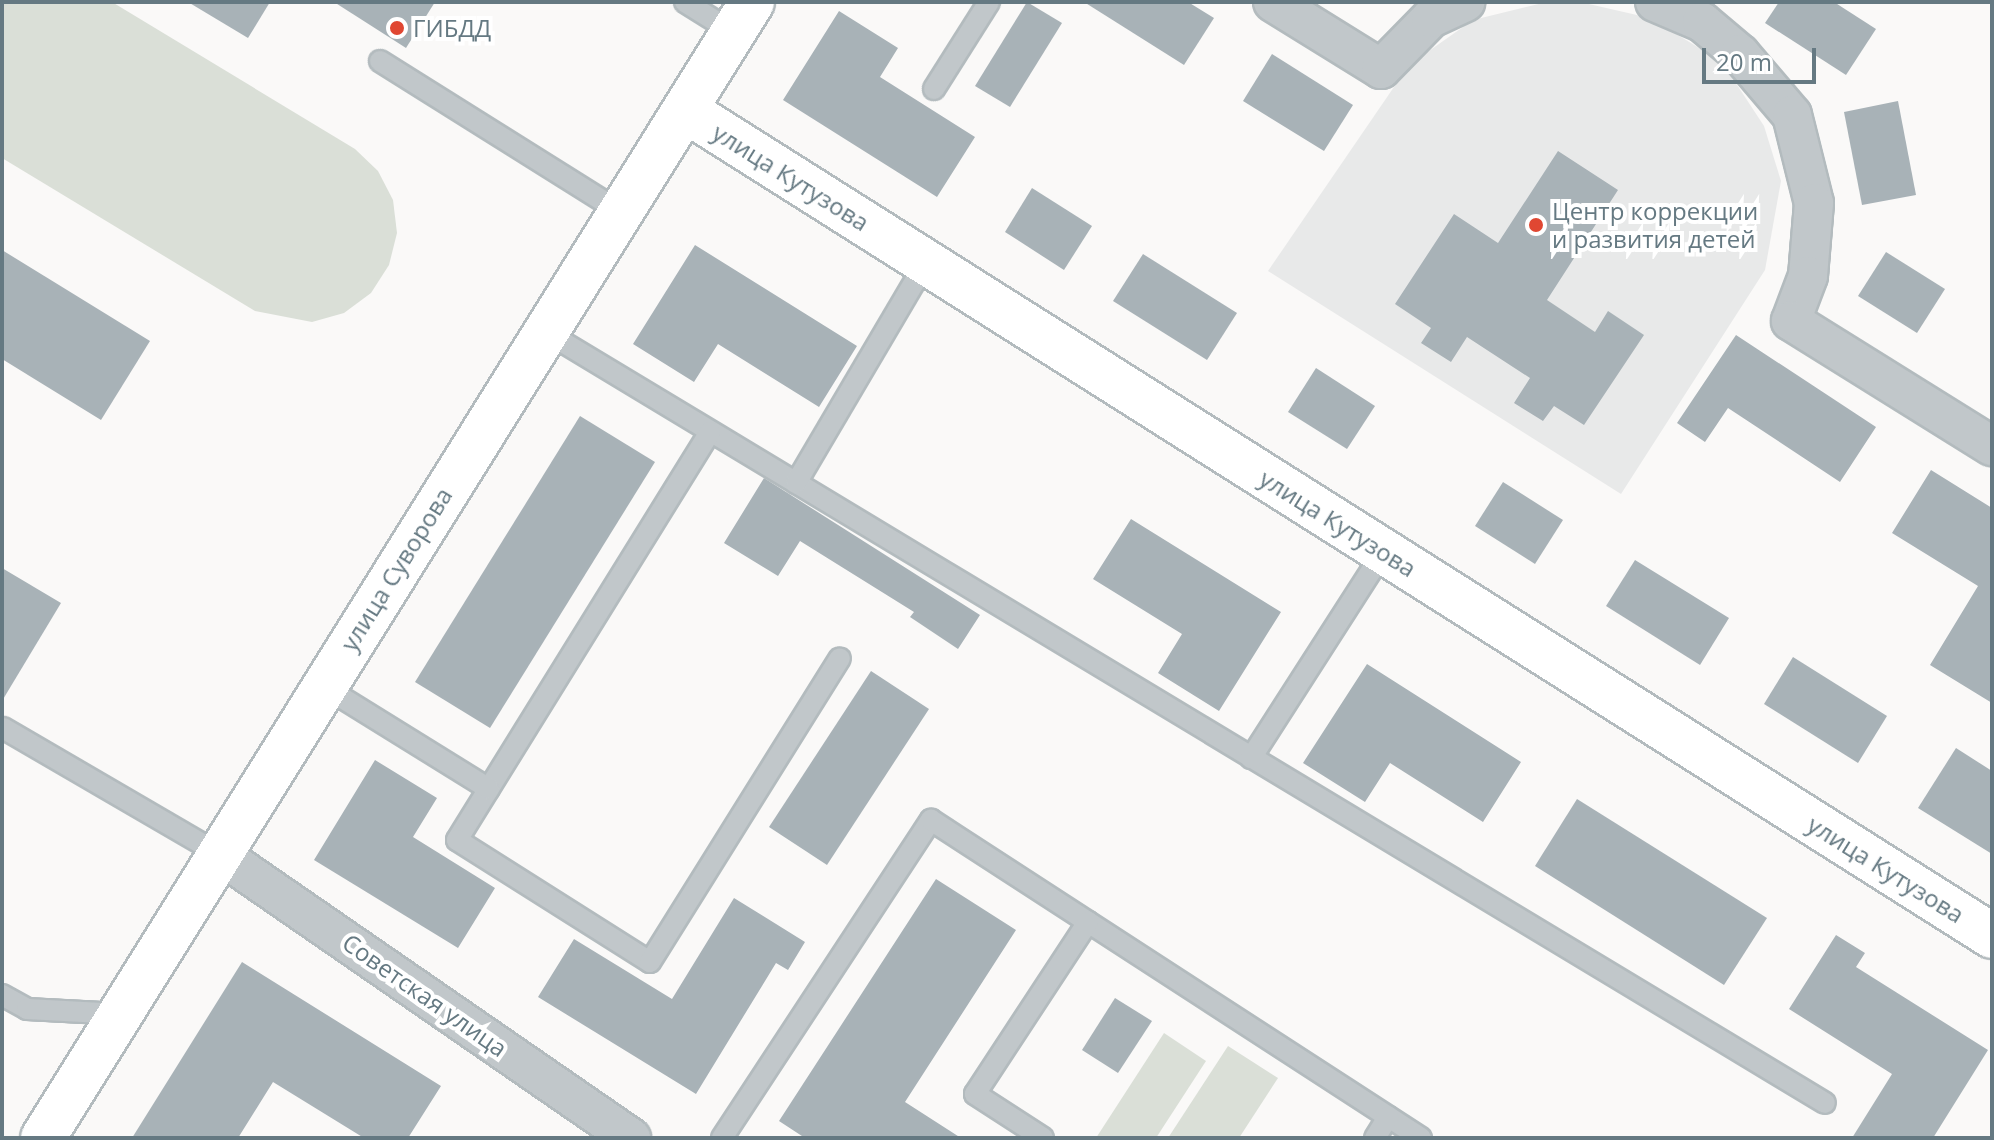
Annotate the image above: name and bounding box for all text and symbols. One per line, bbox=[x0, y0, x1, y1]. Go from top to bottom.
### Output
place label: ГИБДД bbox=[413, 14, 491, 42]
marker: ГИБДД bbox=[388, 19, 406, 37]
scale bar bbox=[1706, 32, 1820, 82]
text: 20 m bbox=[1716, 45, 1772, 78]
street label: улица Кутузова bbox=[708, 117, 874, 237]
place label: Центр коррекции и развития детей bbox=[1552, 197, 1758, 253]
marker: Центр коррекции и развития детей bbox=[1527, 216, 1545, 234]
street label: улица Кутузова bbox=[1255, 463, 1421, 583]
street label: улица Суворова bbox=[334, 482, 458, 656]
street label: улица Кутузова bbox=[1803, 809, 1969, 929]
street label: Советская улица bbox=[337, 927, 513, 1063]

